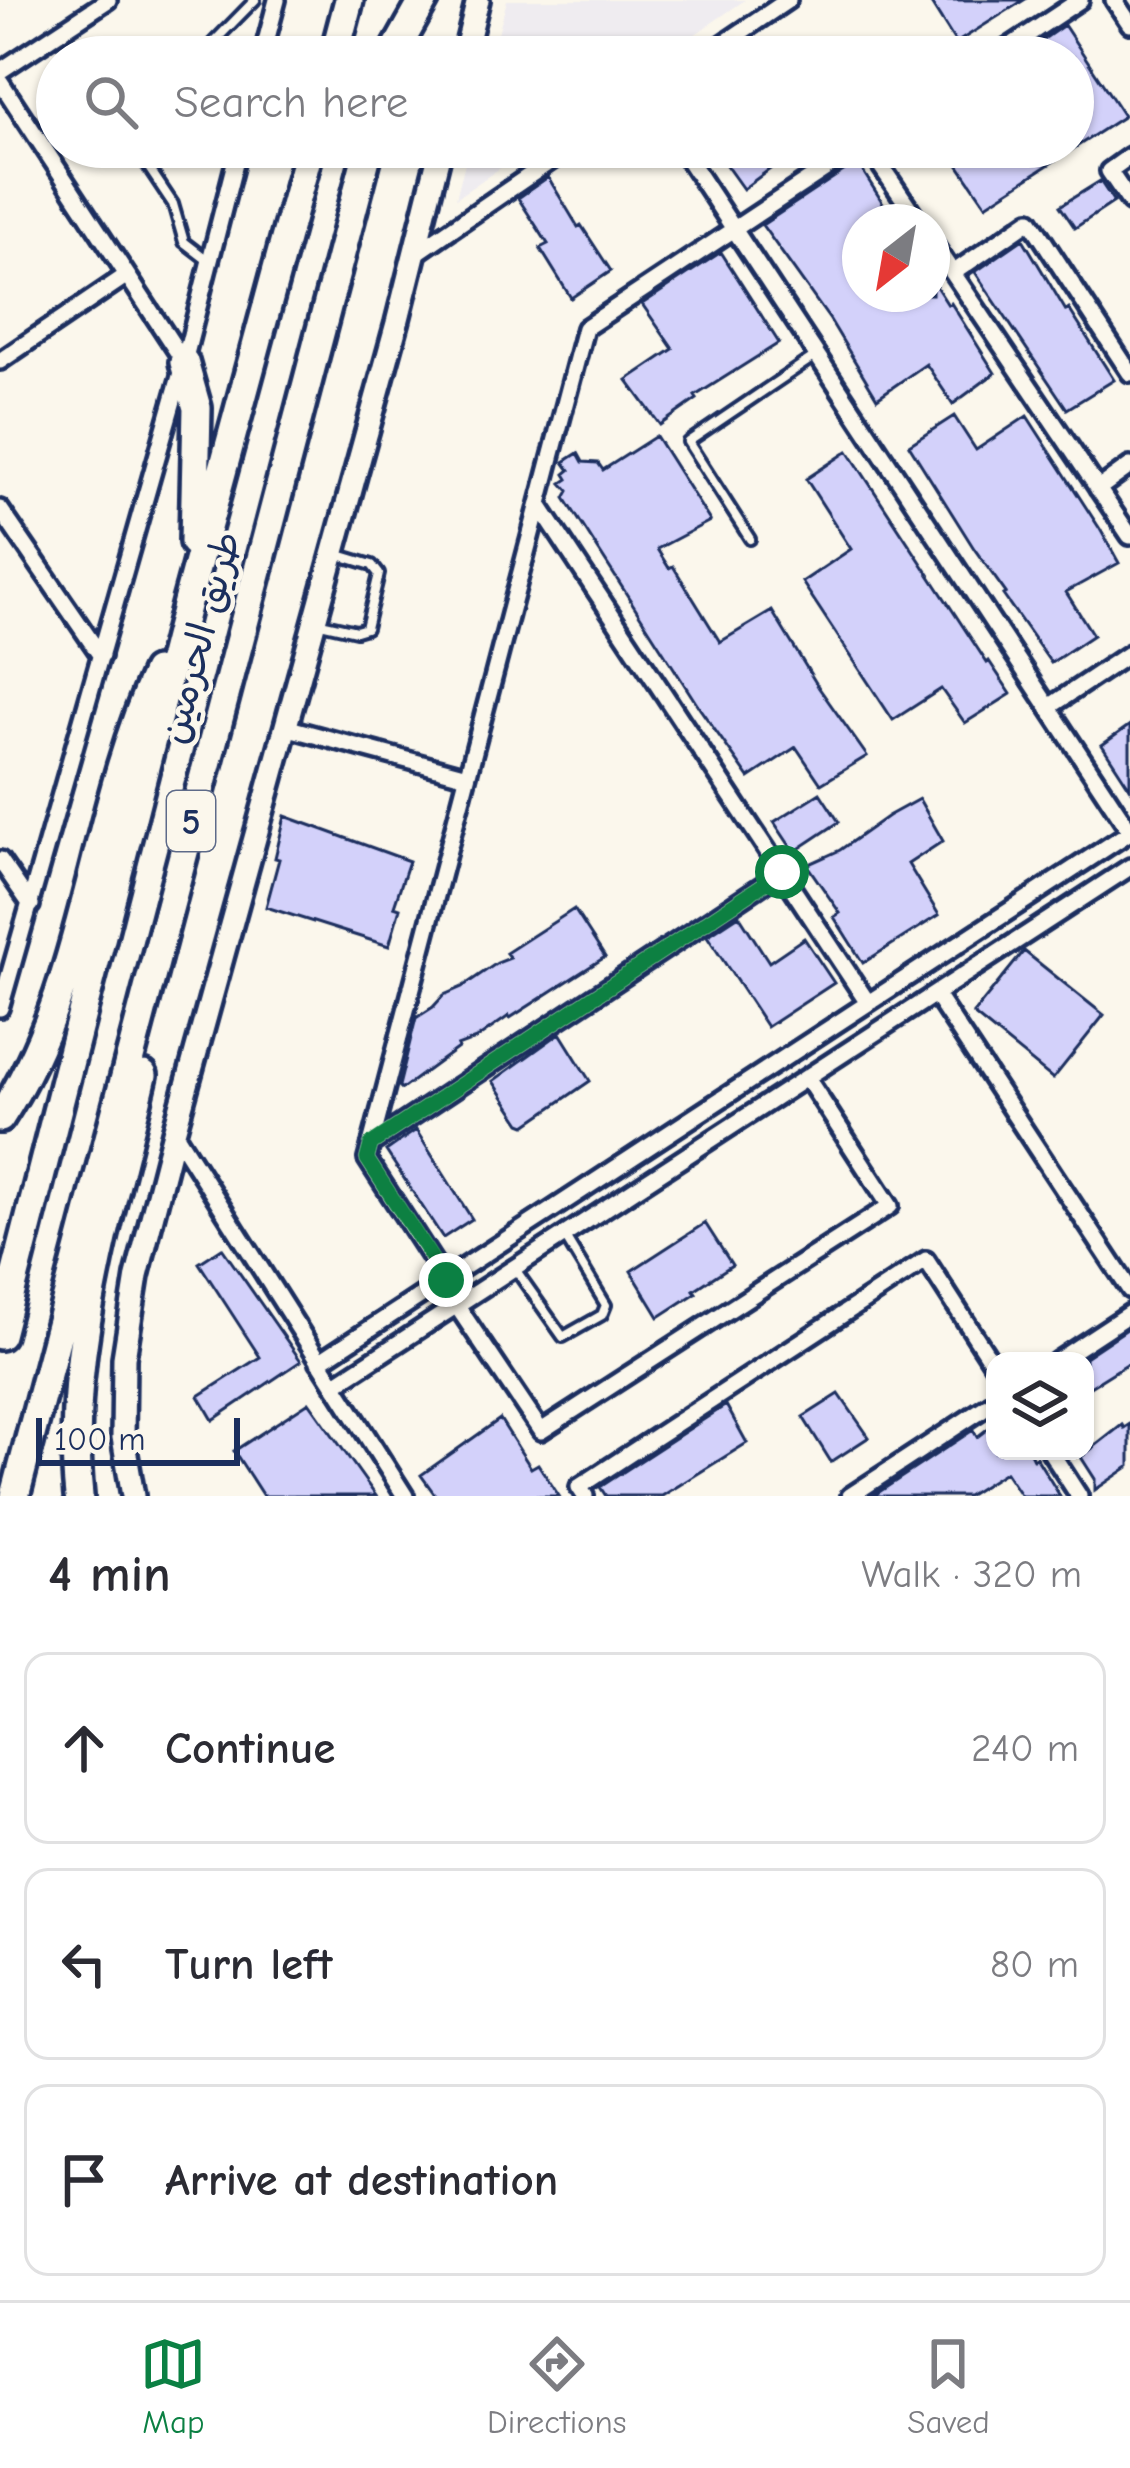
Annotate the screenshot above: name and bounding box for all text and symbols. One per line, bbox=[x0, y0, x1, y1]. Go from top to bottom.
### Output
search box bbox=[36, 36, 1094, 168]
icon: search bbox=[78, 69, 144, 135]
text: Search here bbox=[174, 76, 408, 128]
north arrow bbox=[842, 204, 950, 312]
street label: طريق الحرمين bbox=[151, 527, 250, 748]
road number: 5 bbox=[167, 791, 215, 851]
route start bbox=[755, 845, 809, 899]
route end bbox=[419, 1253, 473, 1307]
map controls bbox=[986, 1352, 1094, 1460]
button: layers bbox=[986, 1352, 1094, 1460]
scale bar bbox=[36, 1412, 240, 1465]
text: 100 m bbox=[54, 1420, 146, 1458]
text: 4 min bbox=[48, 1545, 171, 1604]
text: Walk · 320 m bbox=[861, 1552, 1082, 1597]
icon: ahead bbox=[51, 1715, 117, 1781]
text: Continue bbox=[165, 1722, 335, 1774]
text: 240 m bbox=[971, 1726, 1079, 1771]
icon: left bbox=[51, 1931, 117, 1997]
text: Turn left bbox=[165, 1938, 332, 1990]
text: 80 m bbox=[990, 1942, 1079, 1987]
icon: arrive bbox=[51, 2147, 117, 2213]
text: Arrive at destination bbox=[165, 2154, 558, 2206]
tab: Map bbox=[140, 2331, 206, 2441]
tab: Directions bbox=[487, 2331, 627, 2441]
tab: Saved bbox=[907, 2331, 990, 2441]

